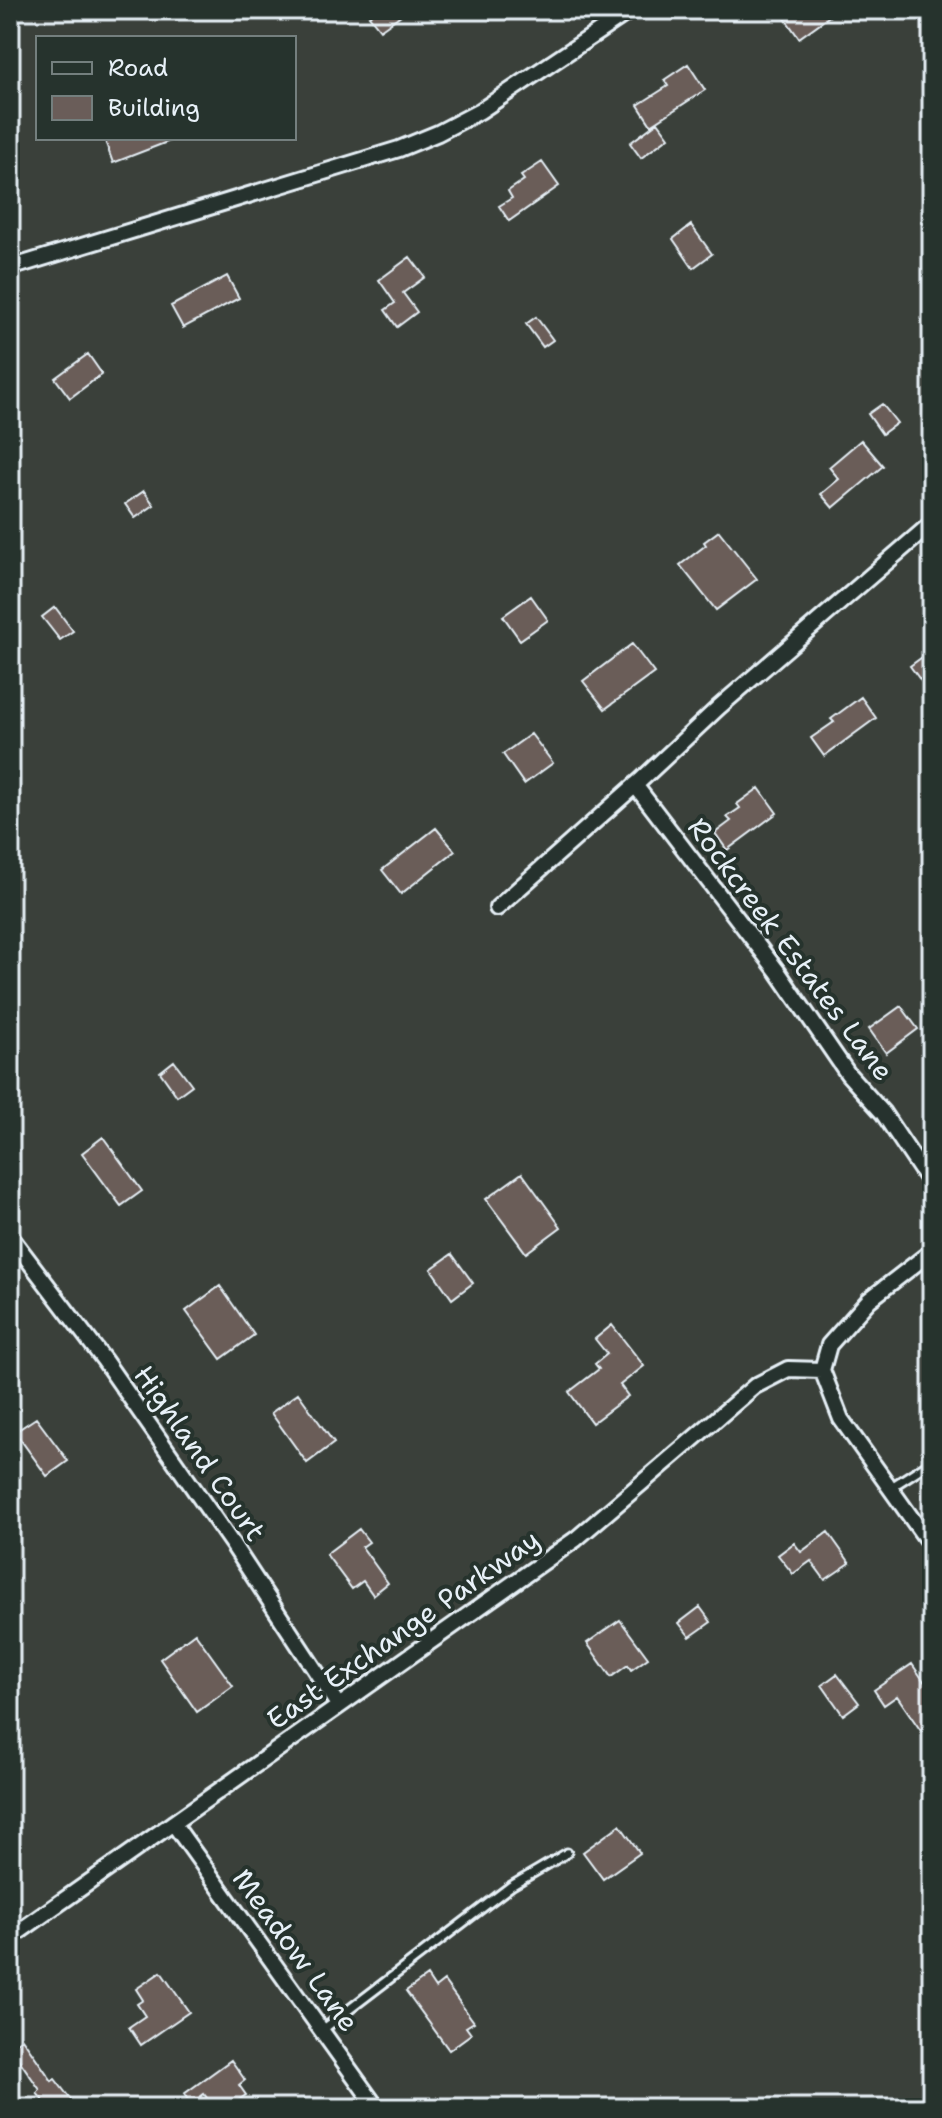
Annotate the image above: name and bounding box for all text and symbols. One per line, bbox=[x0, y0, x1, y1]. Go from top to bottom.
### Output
legend bbox=[36, 36, 296, 140]
text: Road bbox=[108, 52, 168, 84]
text: Building bbox=[108, 92, 200, 124]
street label: Rockcreek Estates Lane bbox=[679, 810, 903, 1088]
street label: Highland Court bbox=[125, 1358, 275, 1548]
street label: East Exchange Parkway bbox=[259, 1520, 547, 1738]
street label: Meadow Lane bbox=[224, 1861, 368, 2039]

